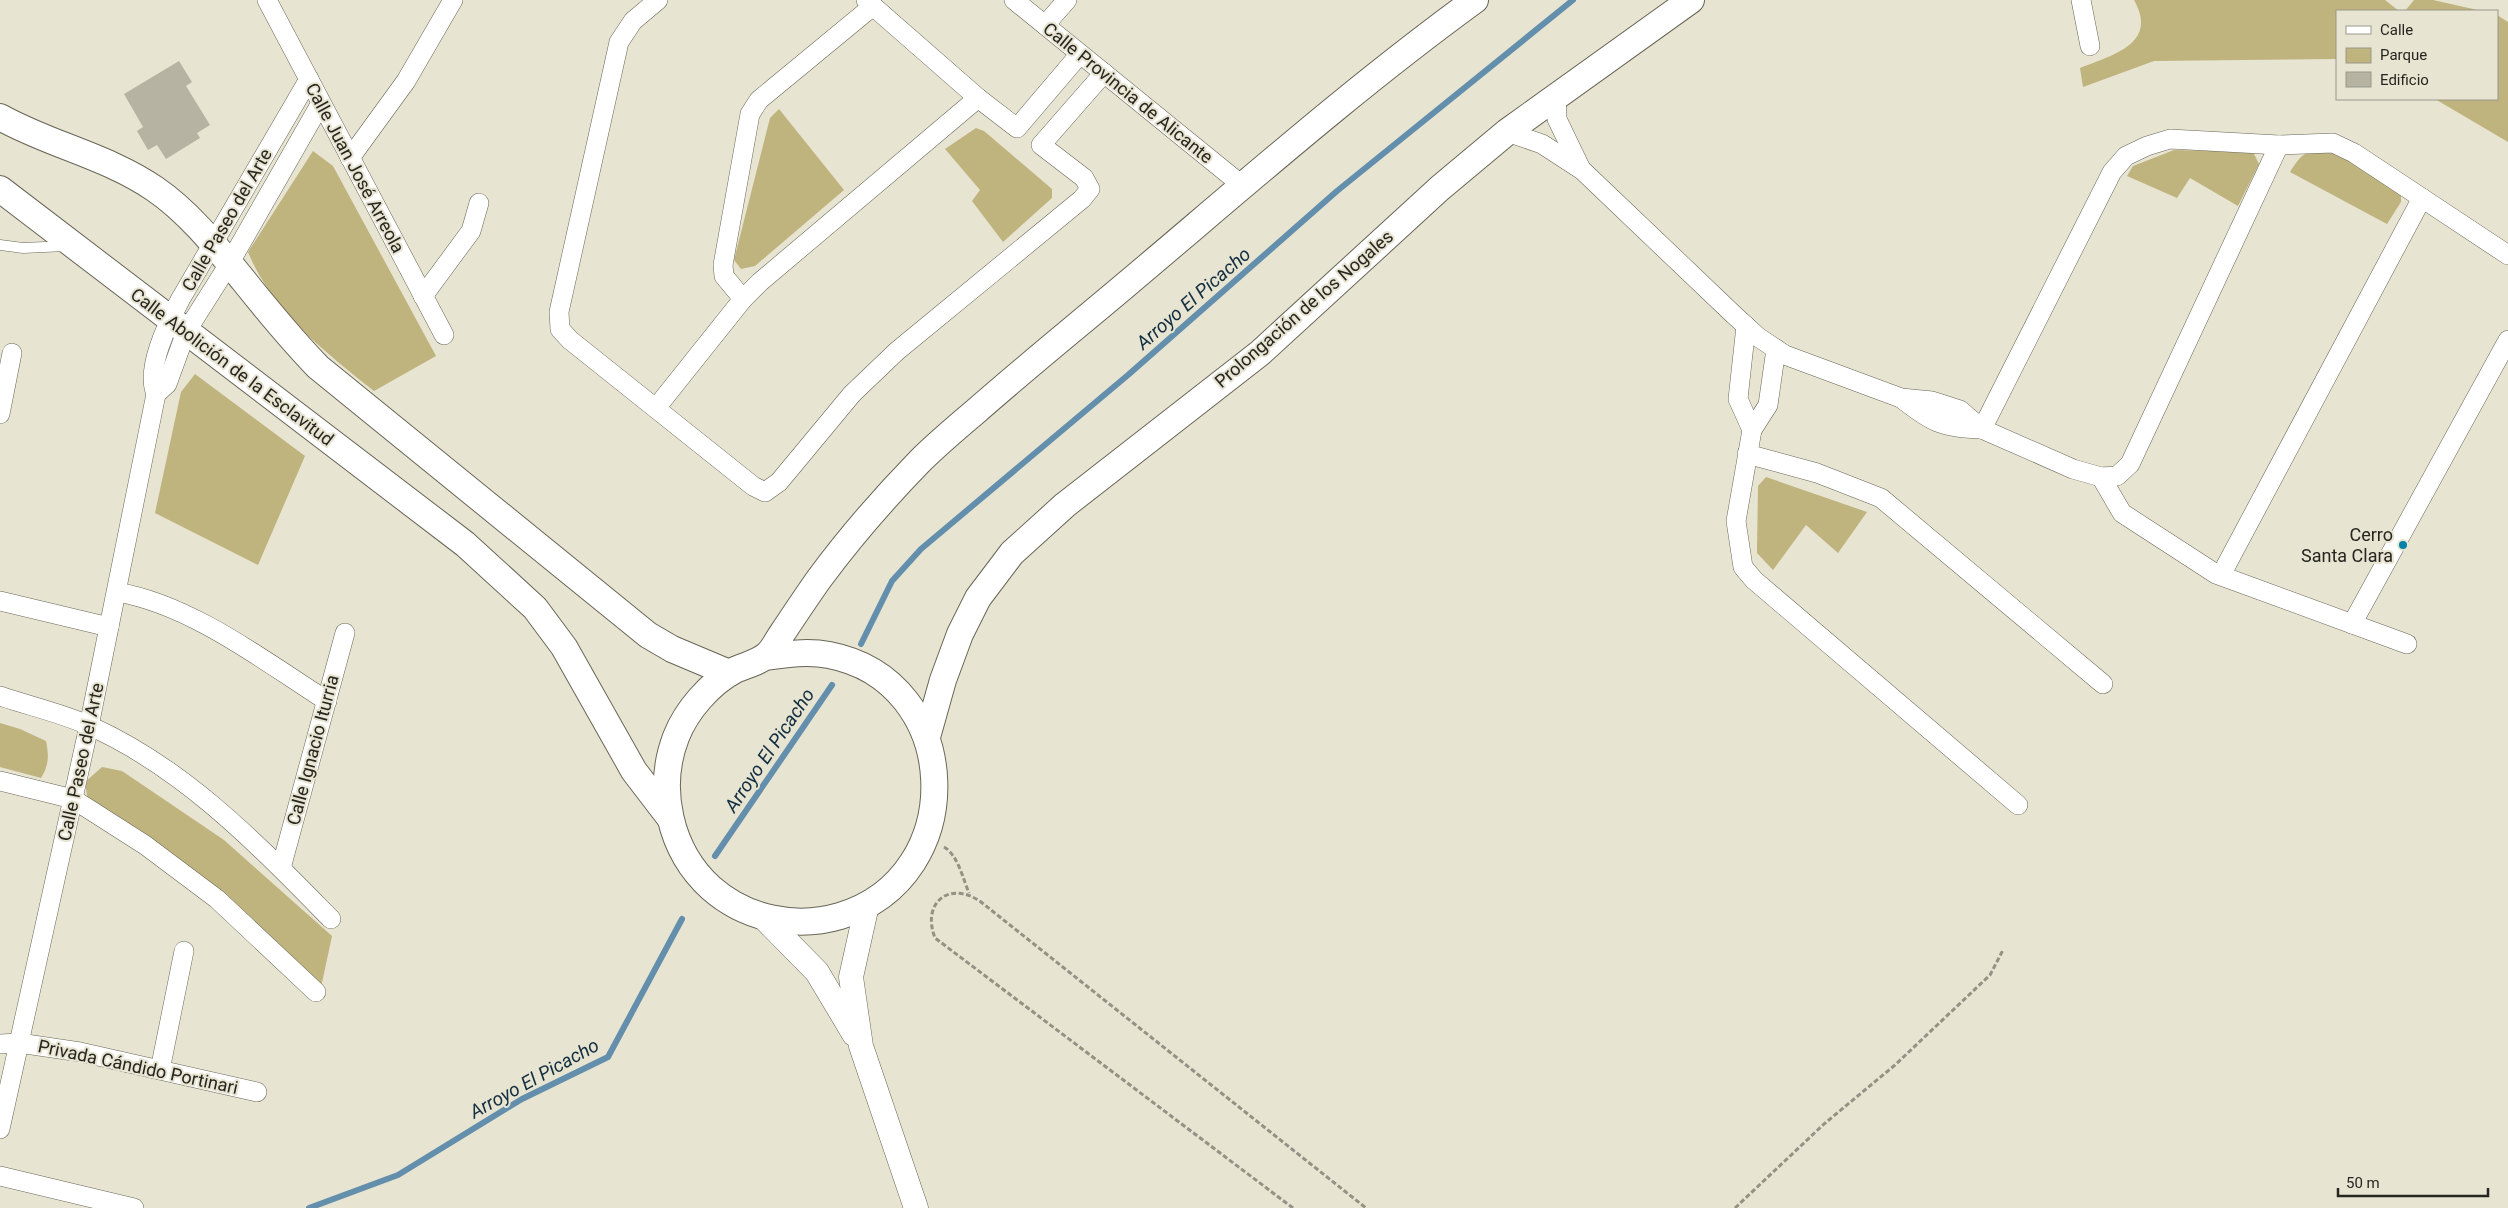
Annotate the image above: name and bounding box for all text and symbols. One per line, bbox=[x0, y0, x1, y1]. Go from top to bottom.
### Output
legend bbox=[2336, 10, 2498, 100]
street label: Calle Provincia de Alicante bbox=[1039, 18, 1217, 167]
text: Calle bbox=[2380, 21, 2413, 39]
text: Parque bbox=[2380, 46, 2427, 64]
text: Edificio bbox=[2380, 71, 2429, 89]
street label: Calle Juan José Arreola bbox=[302, 79, 409, 256]
street label: Calle Paseo del Arte bbox=[177, 145, 276, 295]
street label: Prolongación de los Nogales bbox=[1210, 225, 1397, 392]
water label: Arroyo El Picacho bbox=[1131, 242, 1255, 355]
street label: Calle Abolición de la Esclavitud bbox=[127, 283, 338, 450]
place label: Cerro Santa Clara bbox=[2301, 524, 2393, 566]
marker: Cerro Santa Clara bbox=[2397, 539, 2409, 551]
street label: Calle Ignacio Iturria bbox=[282, 672, 343, 827]
street label: Calle Paseo del Arte bbox=[53, 681, 108, 843]
water label: Arroyo El Picacho bbox=[719, 684, 819, 817]
water label: Arroyo El Picacho bbox=[465, 1033, 603, 1124]
street label: Privada Cándido Portinari bbox=[36, 1035, 240, 1098]
scale bar bbox=[2338, 1166, 2488, 1198]
text: 50 m bbox=[2346, 1174, 2380, 1192]

